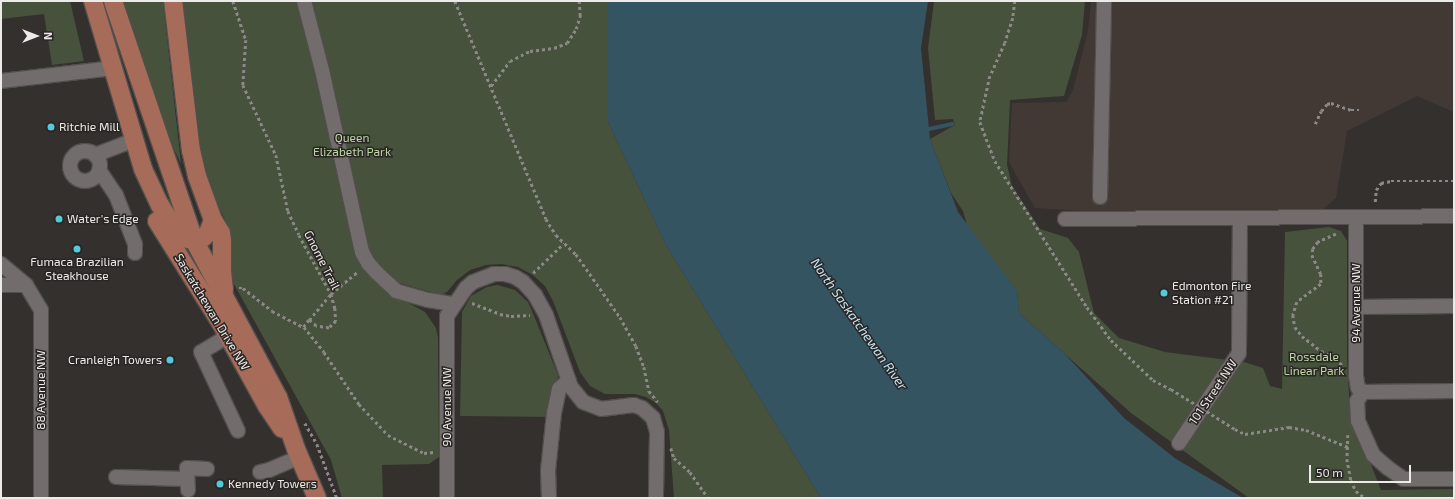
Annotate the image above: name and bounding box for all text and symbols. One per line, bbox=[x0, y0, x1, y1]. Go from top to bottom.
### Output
north arrow bbox=[16, 16, 56, 56]
text: N bbox=[42, 32, 55, 40]
place label: Ritchie Mill bbox=[59, 120, 120, 134]
marker: Ritchie Mill bbox=[46, 122, 56, 132]
park label: Queen Elizabeth Park bbox=[313, 131, 391, 159]
place label: Water's Edge bbox=[67, 212, 139, 226]
marker: Water's Edge bbox=[54, 214, 64, 224]
street label: Gnome Trail bbox=[301, 228, 343, 292]
marker: Fumaca Brazilian Steakhouse bbox=[72, 244, 82, 254]
street label: Saskatchewan Drive NW bbox=[172, 251, 252, 373]
place label: Fumaca Brazilian Steakhouse bbox=[30, 255, 124, 283]
water label: North Saskatchewan River bbox=[807, 255, 911, 393]
street label: 94 Avenue NW bbox=[1349, 263, 1363, 343]
place label: Edmonton Fire Station #21 bbox=[1172, 279, 1251, 307]
marker: Edmonton Fire Station #21 bbox=[1159, 288, 1169, 298]
street label: 88 Avenue NW bbox=[34, 350, 48, 430]
park label: Rossdale Linear Park bbox=[1283, 350, 1345, 378]
place label: Cranleigh Towers bbox=[68, 353, 162, 367]
marker: Cranleigh Towers bbox=[165, 355, 175, 365]
street label: 101 Street NW bbox=[1186, 357, 1240, 427]
street label: 90 Avenue NW bbox=[440, 367, 454, 447]
scale bar bbox=[1311, 457, 1413, 483]
text: 50 m bbox=[1316, 465, 1343, 479]
place label: Kennedy Towers bbox=[228, 477, 317, 491]
marker: Kennedy Towers bbox=[215, 479, 225, 489]

